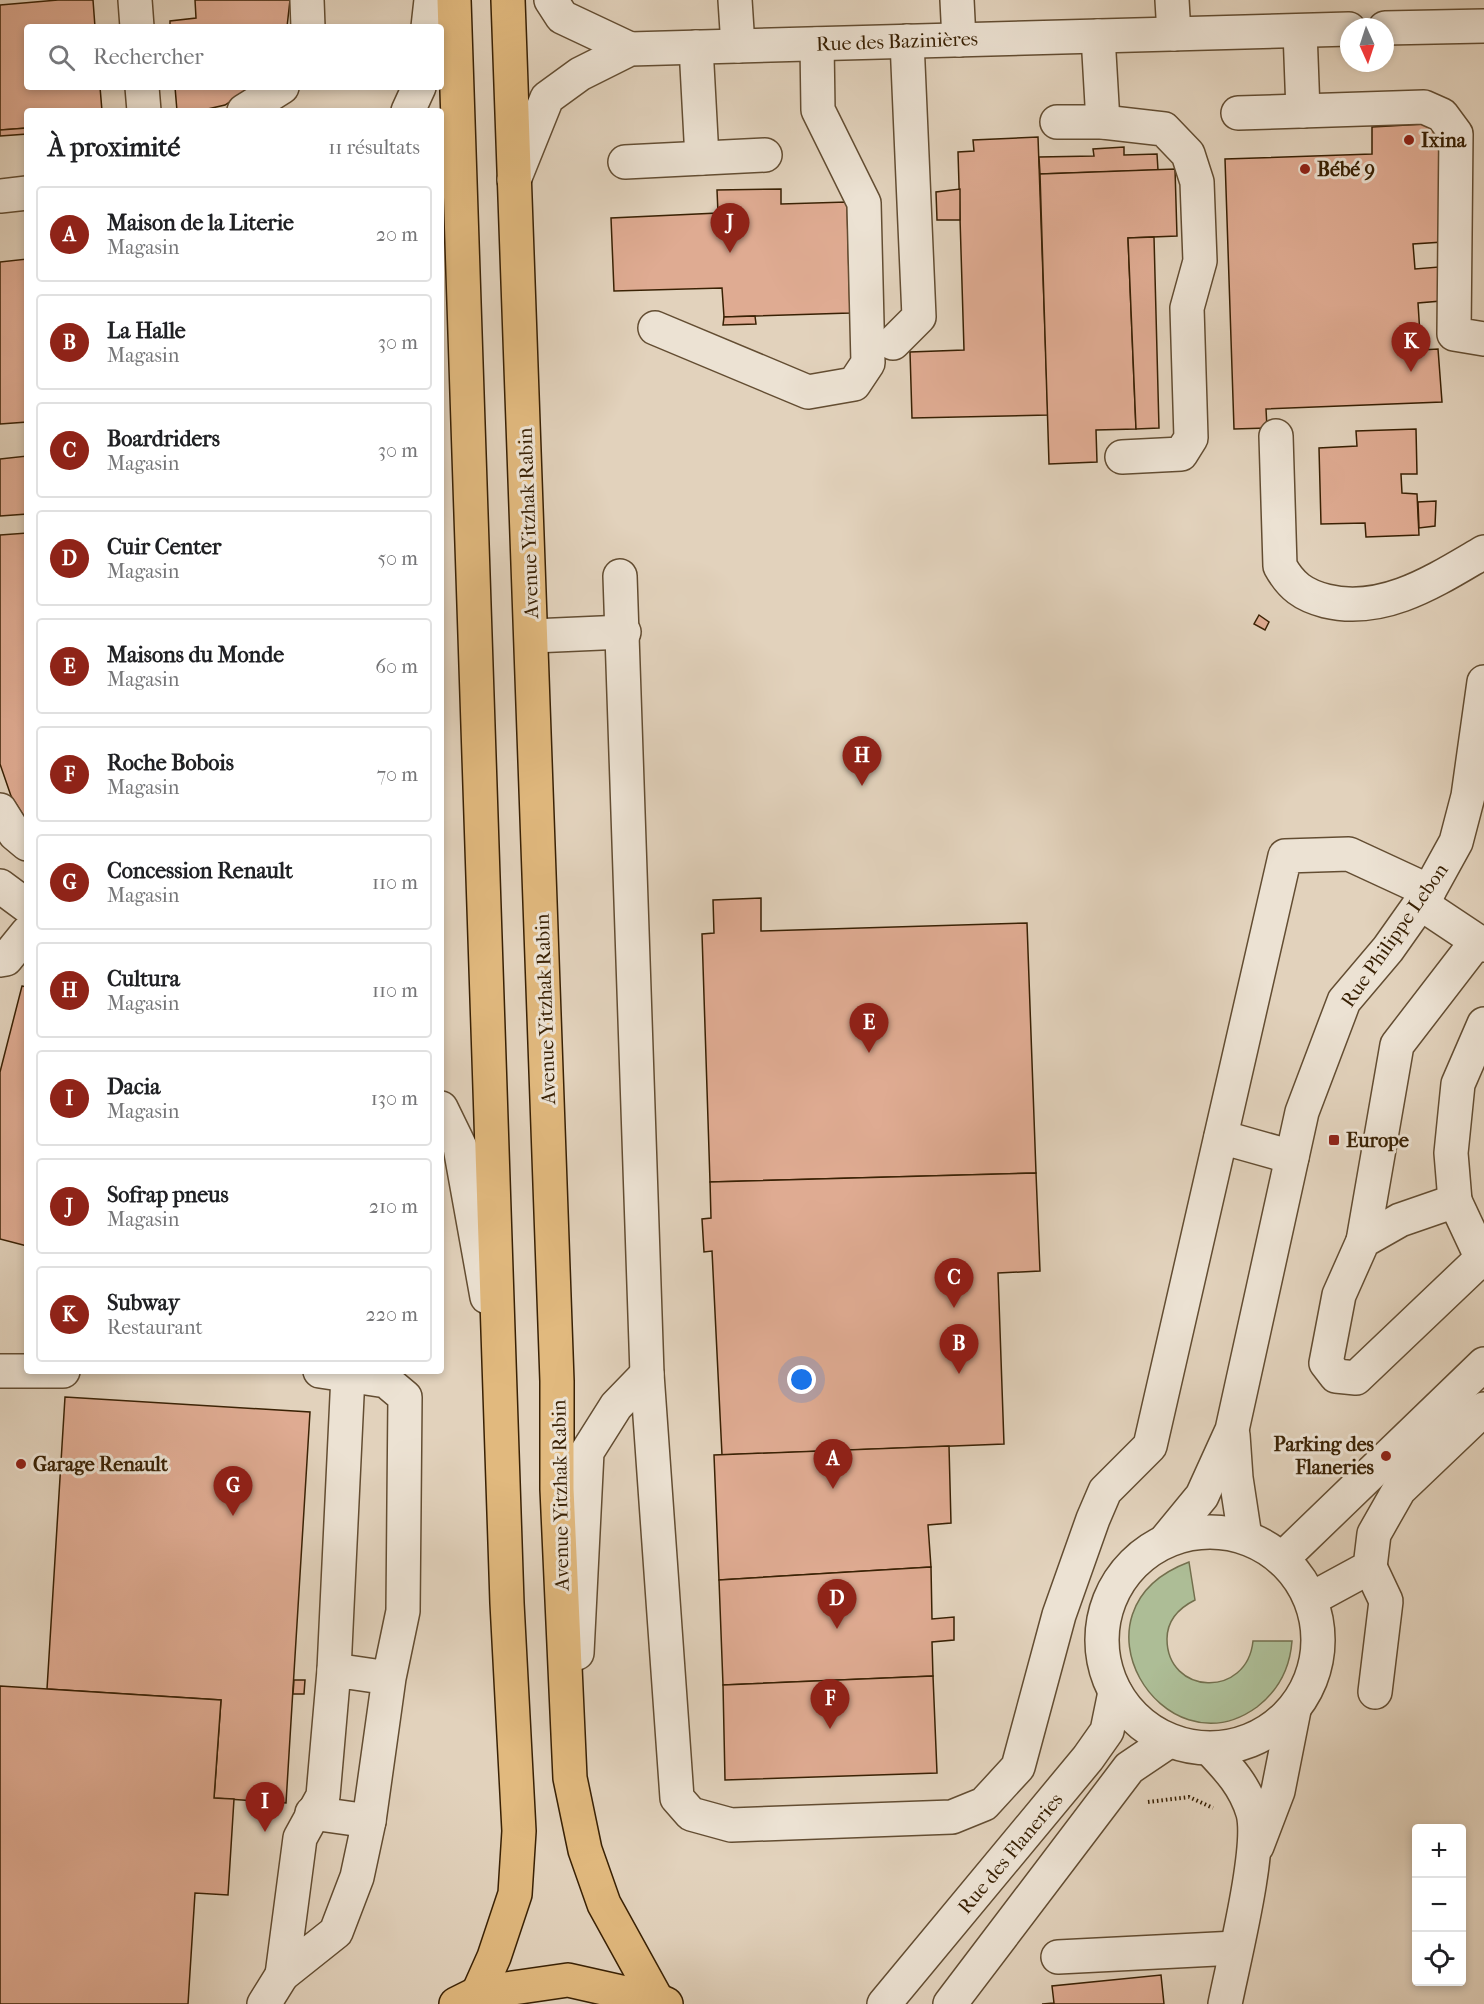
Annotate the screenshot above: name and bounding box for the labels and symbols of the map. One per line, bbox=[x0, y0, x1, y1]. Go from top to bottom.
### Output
north arrow bbox=[1340, 18, 1394, 72]
street label: Rue des Bazinières bbox=[816, 27, 978, 56]
place label: Ixina bbox=[1421, 129, 1467, 152]
marker: Ixina bbox=[1402, 133, 1416, 147]
place label: Bébé 9 bbox=[1317, 158, 1375, 181]
marker: Bébé 9 bbox=[1298, 162, 1312, 176]
pin: J bbox=[710, 204, 750, 253]
pin: K bbox=[1392, 322, 1430, 372]
street label: Avenue Yitzhak Rabin bbox=[514, 427, 543, 620]
pin: H bbox=[842, 736, 882, 786]
street label: Rue Philippe Lebon bbox=[1336, 859, 1453, 1012]
street label: Avenue Yitzhak Rabin bbox=[531, 913, 560, 1106]
pin: E bbox=[850, 1004, 888, 1053]
place label: Europe bbox=[1346, 1129, 1409, 1152]
marker: Europe bbox=[1327, 1133, 1341, 1147]
pin: C bbox=[934, 1258, 974, 1308]
pin: B bbox=[940, 1324, 978, 1374]
your location bbox=[787, 1365, 816, 1394]
street label: Avenue Yitzhak Rabin bbox=[547, 1399, 574, 1592]
place label: Parking des Flaneries bbox=[1274, 1433, 1375, 1479]
pin: A bbox=[814, 1440, 852, 1489]
marker: Parking des Flaneries bbox=[1379, 1449, 1393, 1463]
place label: Garage Renault bbox=[33, 1453, 169, 1476]
marker: Garage Renault bbox=[14, 1457, 28, 1471]
pin: G bbox=[214, 1466, 252, 1516]
pin: D bbox=[818, 1580, 856, 1629]
pin: F bbox=[810, 1680, 850, 1729]
pin: I bbox=[246, 1782, 284, 1832]
street label: Rue des Flaneries bbox=[953, 1788, 1068, 1918]

